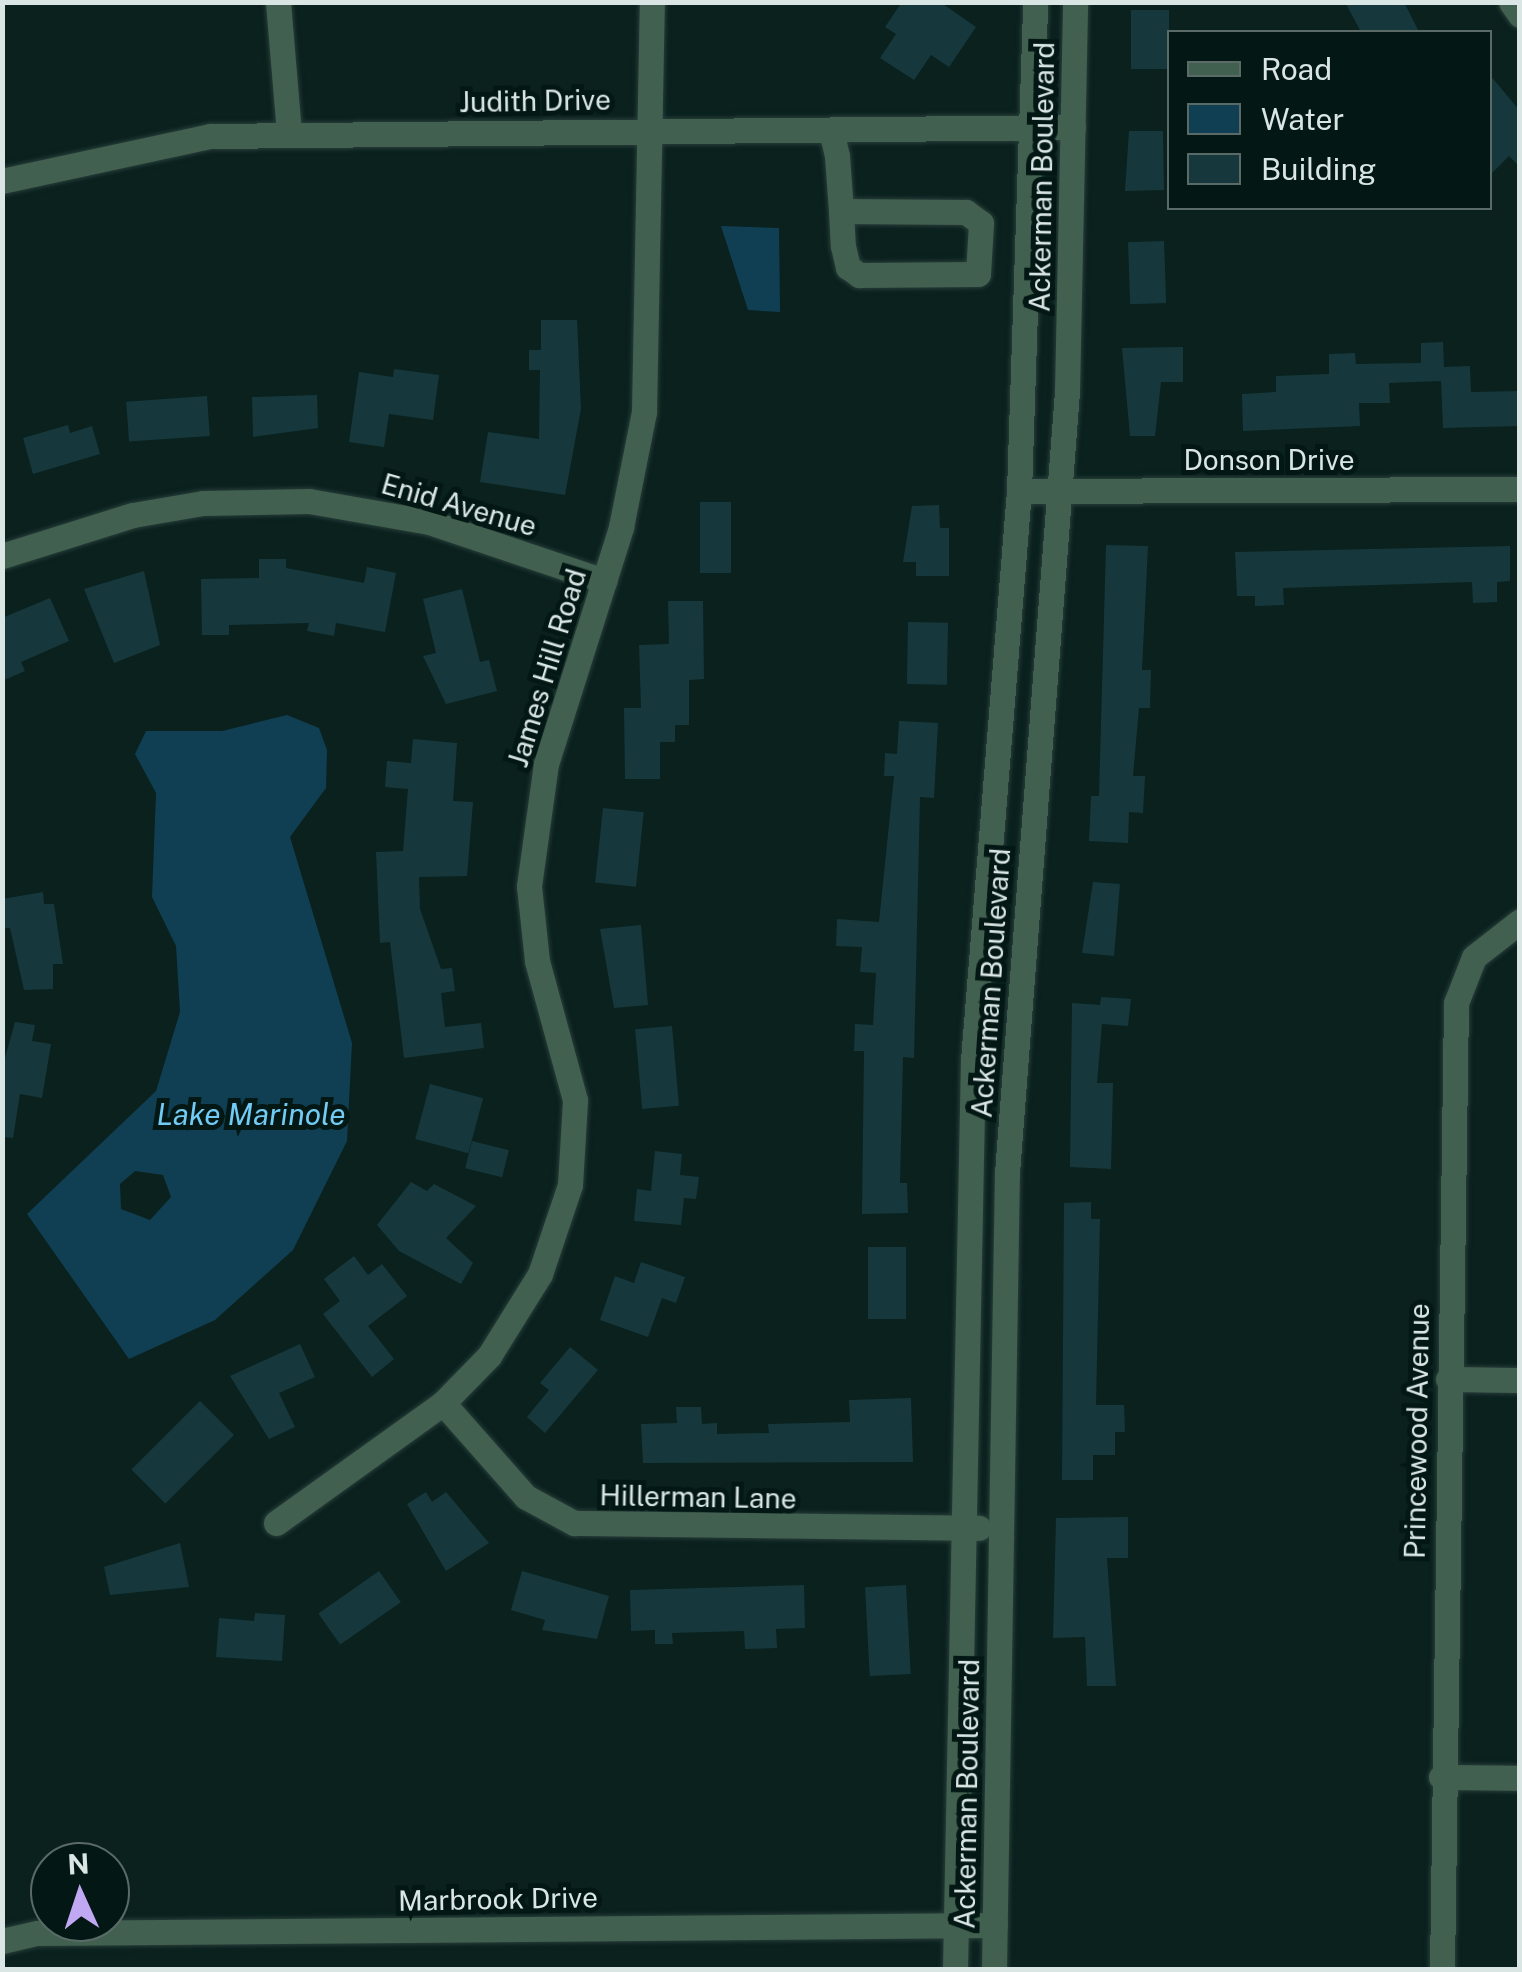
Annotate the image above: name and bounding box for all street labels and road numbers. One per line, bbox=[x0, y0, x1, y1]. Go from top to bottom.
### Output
street label: Ackerman Boulevard bbox=[1023, 42, 1061, 312]
street label: Judith Drive bbox=[459, 83, 611, 119]
street label: Donson Drive bbox=[1183, 443, 1355, 477]
street label: Enid Avenue bbox=[378, 467, 540, 543]
street label: James Hill Road bbox=[501, 565, 593, 771]
street label: Ackerman Boulevard bbox=[965, 847, 1017, 1119]
street label: Princewood Avenue bbox=[1398, 1303, 1436, 1559]
street label: Hillerman Lane bbox=[599, 1478, 797, 1516]
street label: Ackerman Boulevard bbox=[948, 1659, 986, 1929]
street label: Marbrook Drive bbox=[398, 1880, 598, 1918]

